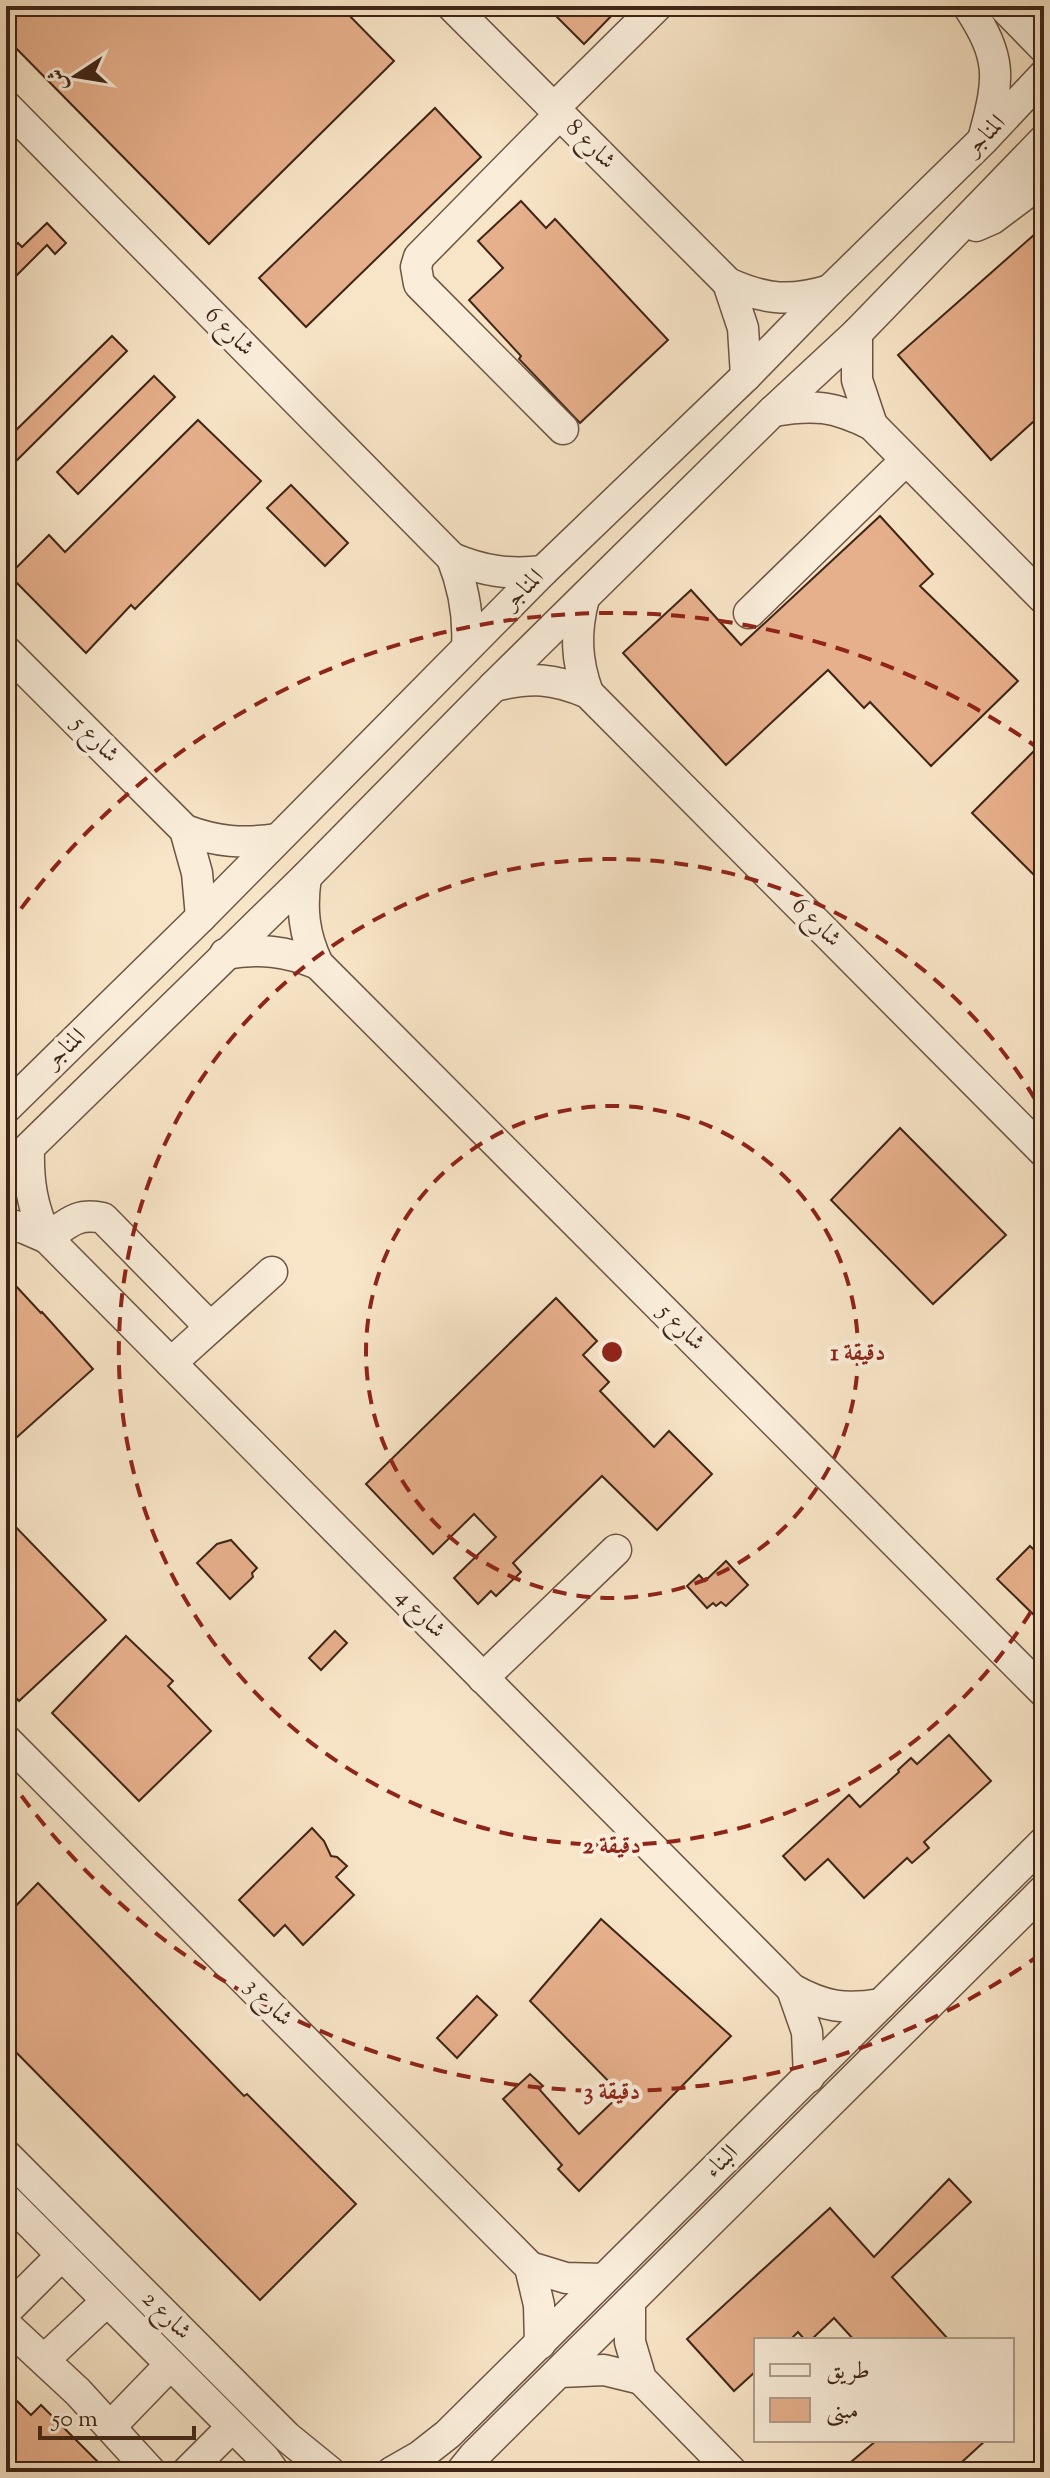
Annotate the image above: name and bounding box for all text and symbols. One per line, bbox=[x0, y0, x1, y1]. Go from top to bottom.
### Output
north arrow bbox=[36, 36, 116, 116]
text: ش bbox=[41, 66, 77, 94]
street label: المناجر bbox=[956, 108, 1014, 167]
street label: شارع 8 bbox=[556, 112, 623, 179]
street label: شارع 6 bbox=[196, 299, 262, 365]
street label: المناجر bbox=[494, 562, 552, 620]
street label: شارع 5 bbox=[61, 707, 126, 772]
street label: شارع 6 bbox=[783, 890, 849, 956]
street label: المناجر bbox=[35, 1021, 94, 1079]
street label: شارع 5 bbox=[647, 1295, 712, 1360]
text: 1 دقيقة bbox=[830, 1337, 886, 1371]
centre of rings bbox=[598, 1338, 626, 1366]
street label: شارع 4 bbox=[386, 1581, 453, 1648]
text: 2 دقيقة bbox=[583, 1830, 641, 1864]
street label: شارع 3 bbox=[235, 1971, 300, 2036]
text: 3 دقيقة bbox=[584, 2076, 640, 2110]
street label: البناء bbox=[697, 2137, 747, 2187]
street label: شارع 2 bbox=[133, 2283, 199, 2349]
legend bbox=[754, 2338, 1014, 2442]
text: طريق bbox=[826, 2355, 870, 2389]
scale bar bbox=[40, 2390, 194, 2440]
text: مبنى bbox=[826, 2395, 859, 2429]
text: 50 m bbox=[50, 2403, 98, 2437]

